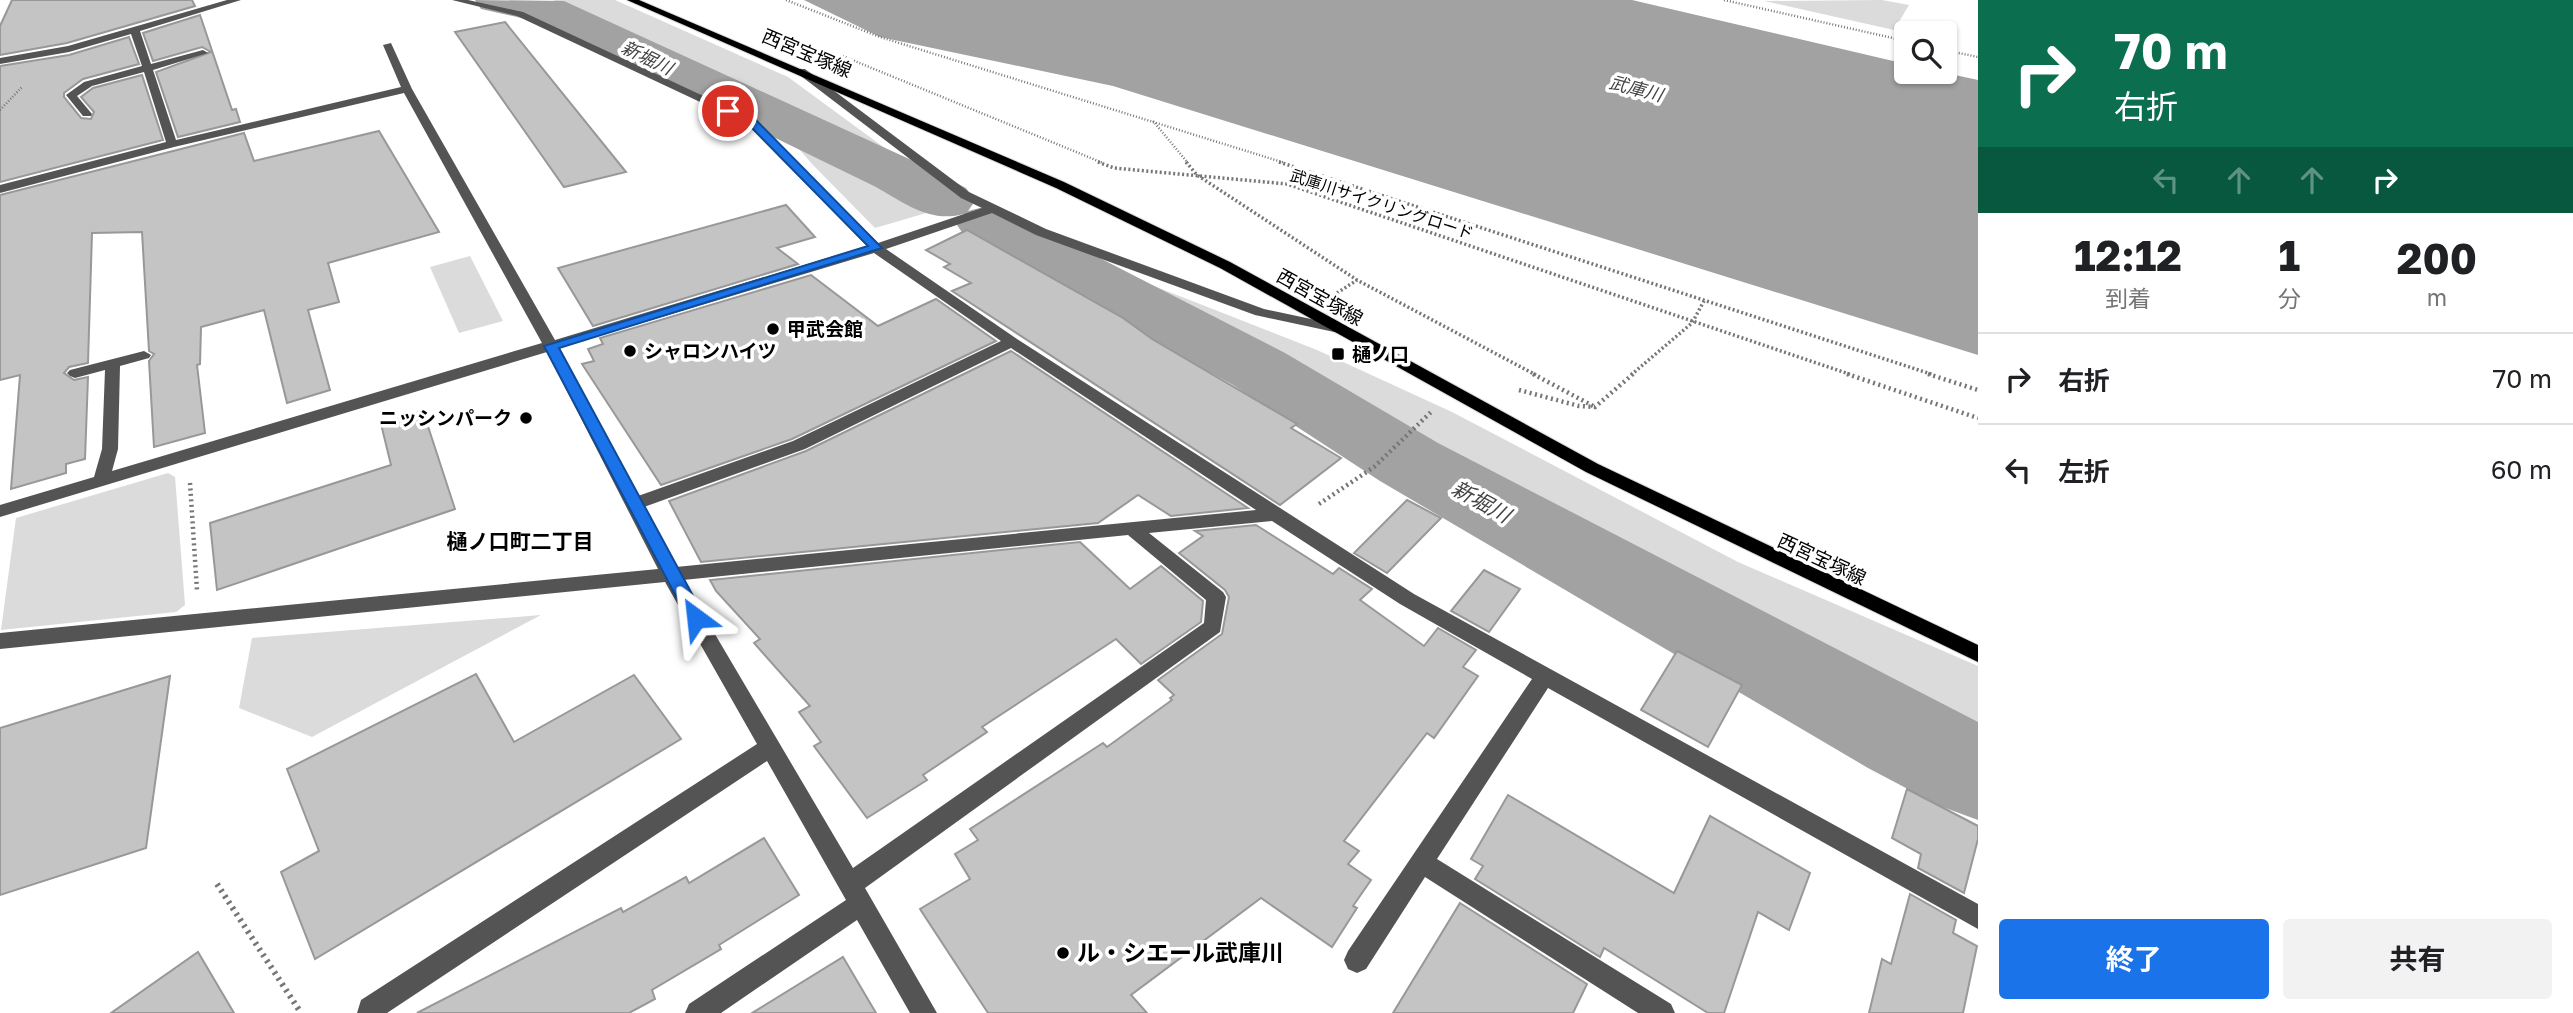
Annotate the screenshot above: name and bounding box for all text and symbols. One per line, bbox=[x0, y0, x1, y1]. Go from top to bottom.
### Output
map controls bbox=[1894, 21, 1957, 84]
button: search bbox=[1894, 21, 1957, 84]
text: 70 m bbox=[2114, 21, 2228, 80]
street label: 西宮宝塚線 bbox=[759, 23, 855, 82]
icon: right bbox=[1999, 28, 2090, 119]
water label: 新堀川 bbox=[618, 35, 678, 80]
water label: 武庫川 bbox=[1607, 70, 1667, 106]
pin bbox=[698, 81, 758, 141]
text: 右折 bbox=[2114, 87, 2178, 125]
icon: arrive bbox=[709, 92, 747, 130]
icon: left bbox=[2147, 161, 2185, 199]
icon: ahead bbox=[2220, 161, 2258, 199]
icon: ahead bbox=[2293, 161, 2331, 199]
icon: right bbox=[2366, 161, 2404, 199]
street label: 武庫川サイクリングロード bbox=[1288, 165, 1476, 243]
text: 12:12 bbox=[2074, 230, 2182, 280]
text: 1 bbox=[2279, 230, 2300, 280]
text: 200 bbox=[2397, 233, 2477, 283]
street label: 西宮宝塚線 bbox=[1273, 263, 1367, 330]
text: m bbox=[2427, 283, 2447, 311]
text: 到着 bbox=[2105, 284, 2151, 312]
text: 分 bbox=[2278, 284, 2301, 312]
place label: 甲武会館 bbox=[787, 317, 863, 340]
marker: 甲武会館 bbox=[765, 321, 781, 337]
place label: シャロンハイツ bbox=[644, 339, 777, 362]
place label: 樋ノ口 bbox=[1352, 342, 1409, 365]
marker: シャロンハイツ bbox=[622, 343, 638, 359]
marker: 樋ノ口 bbox=[1330, 346, 1346, 362]
icon: right bbox=[1999, 360, 2037, 398]
text: 70 m bbox=[2493, 363, 2552, 394]
text: 右折 bbox=[2058, 365, 2110, 396]
place label: ニッシンパーク bbox=[379, 406, 512, 429]
marker: ニッシンパーク bbox=[518, 410, 534, 426]
icon: left bbox=[1999, 451, 2037, 489]
text: 60 m bbox=[2491, 454, 2552, 485]
text: 左折 bbox=[2058, 456, 2110, 487]
water label: 新堀川 bbox=[1448, 474, 1517, 529]
district label: 樋ノ口町二丁目 bbox=[447, 528, 594, 554]
street label: 西宮宝塚線 bbox=[1774, 528, 1870, 589]
position arrow bbox=[659, 581, 733, 655]
button: 終了 bbox=[1999, 919, 2269, 999]
button: 共有 bbox=[2283, 919, 2552, 999]
place label: ル・シエール武庫川 bbox=[1077, 938, 1284, 966]
marker: ル・シエール武庫川 bbox=[1055, 945, 1071, 961]

